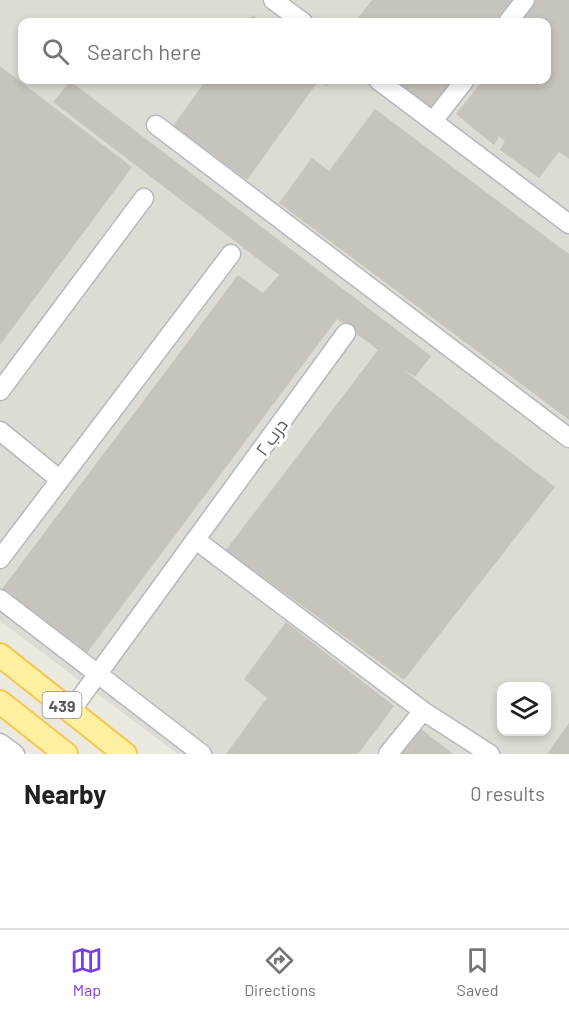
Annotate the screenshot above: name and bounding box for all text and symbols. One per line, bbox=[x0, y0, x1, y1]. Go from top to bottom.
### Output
search box bbox=[18, 18, 551, 84]
icon: search bbox=[39, 35, 72, 68]
text: Search here bbox=[87, 38, 201, 64]
street label: درب ۲ bbox=[250, 414, 293, 461]
map controls bbox=[497, 682, 551, 736]
button: layers bbox=[497, 682, 551, 736]
road number: 439 bbox=[42, 692, 82, 718]
text: Nearby bbox=[24, 778, 106, 809]
text: 0 results bbox=[470, 781, 545, 805]
tab: Map bbox=[70, 944, 103, 999]
tab: Directions bbox=[244, 944, 316, 999]
tab: Saved bbox=[457, 944, 499, 999]

